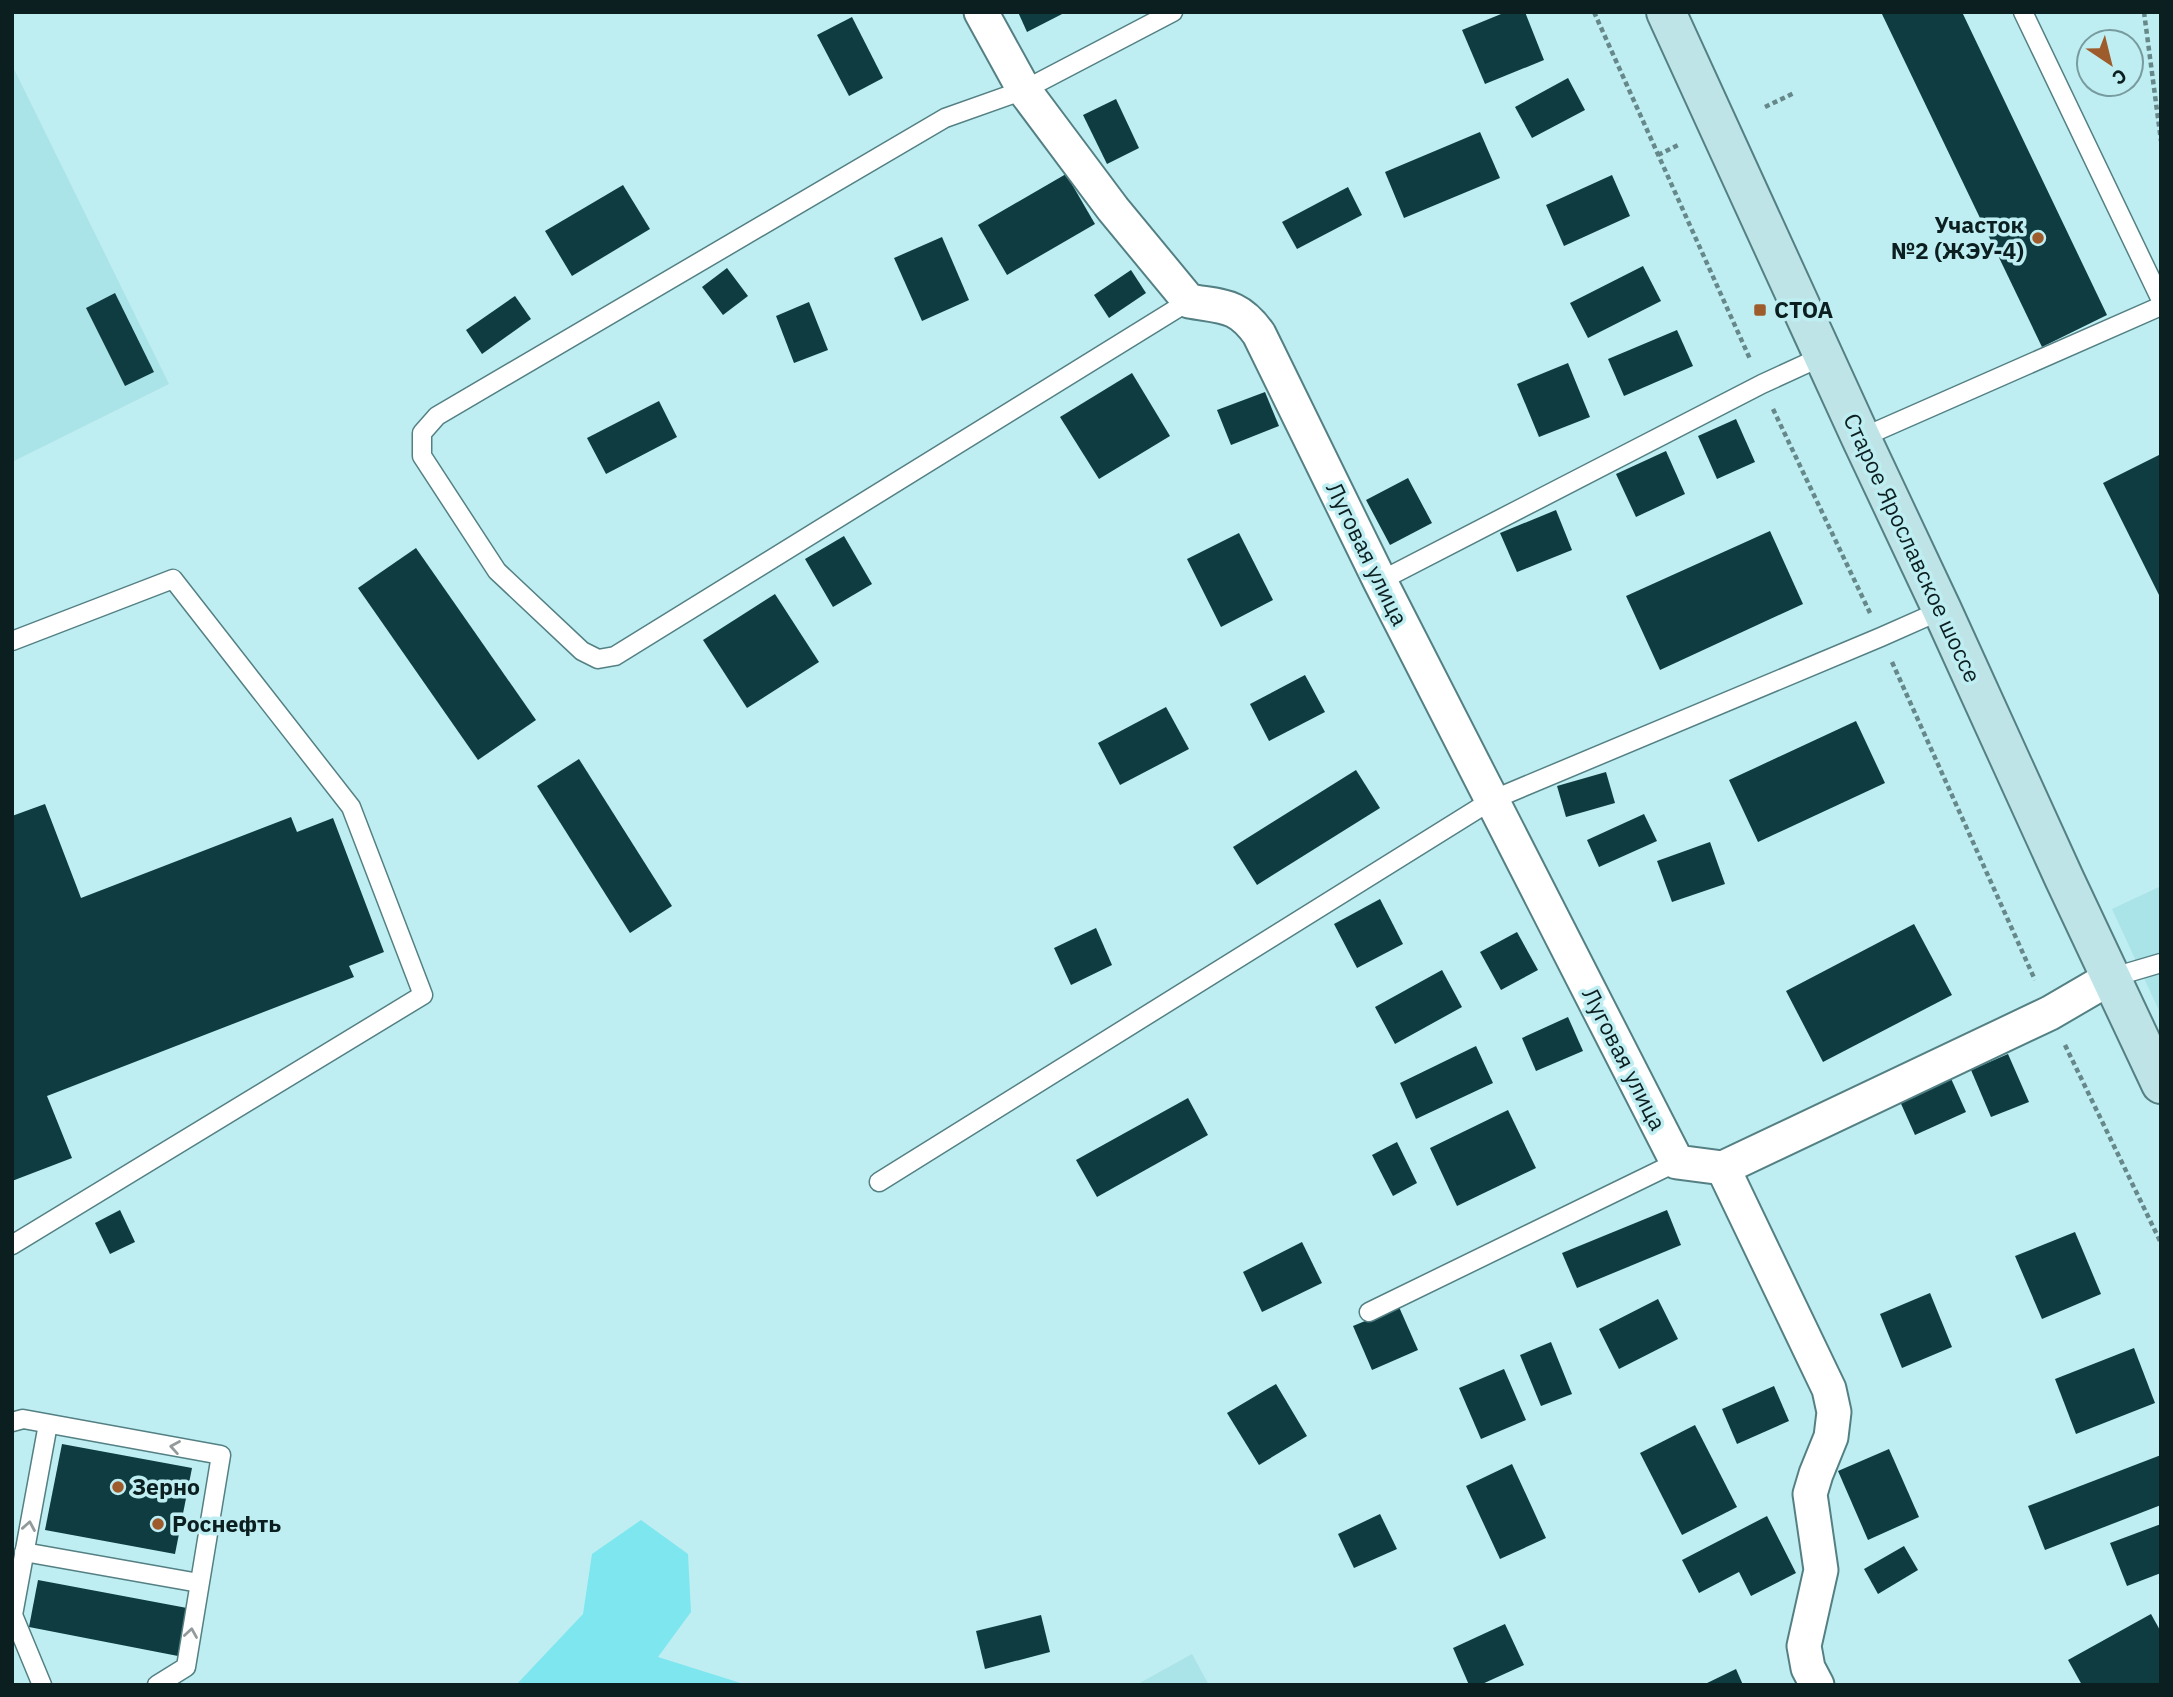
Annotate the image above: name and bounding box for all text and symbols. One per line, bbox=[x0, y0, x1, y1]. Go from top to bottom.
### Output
north arrow bbox=[2075, 28, 2145, 98]
text: С bbox=[2108, 64, 2132, 90]
place label: Участок №2 (ЖЭУ-4) bbox=[1891, 209, 2024, 265]
marker: Участок №2 (ЖЭУ-4) bbox=[2030, 230, 2046, 246]
place label: СТОА bbox=[1774, 294, 1834, 324]
marker: СТОА bbox=[1752, 302, 1768, 318]
street label: Старое Ярославское шоссе bbox=[1837, 408, 1989, 687]
street label: Луговая улица bbox=[1320, 477, 1416, 630]
street label: Луговая улица bbox=[1576, 982, 1674, 1135]
one-way arrow bbox=[169, 1440, 181, 1455]
place label: Зерно bbox=[132, 1471, 200, 1501]
marker: Зерно bbox=[110, 1479, 126, 1495]
place label: Роснефть bbox=[172, 1508, 281, 1538]
marker: Роснефть bbox=[150, 1516, 166, 1532]
one-way arrow bbox=[21, 1520, 36, 1532]
one-way arrow bbox=[183, 1627, 198, 1639]

